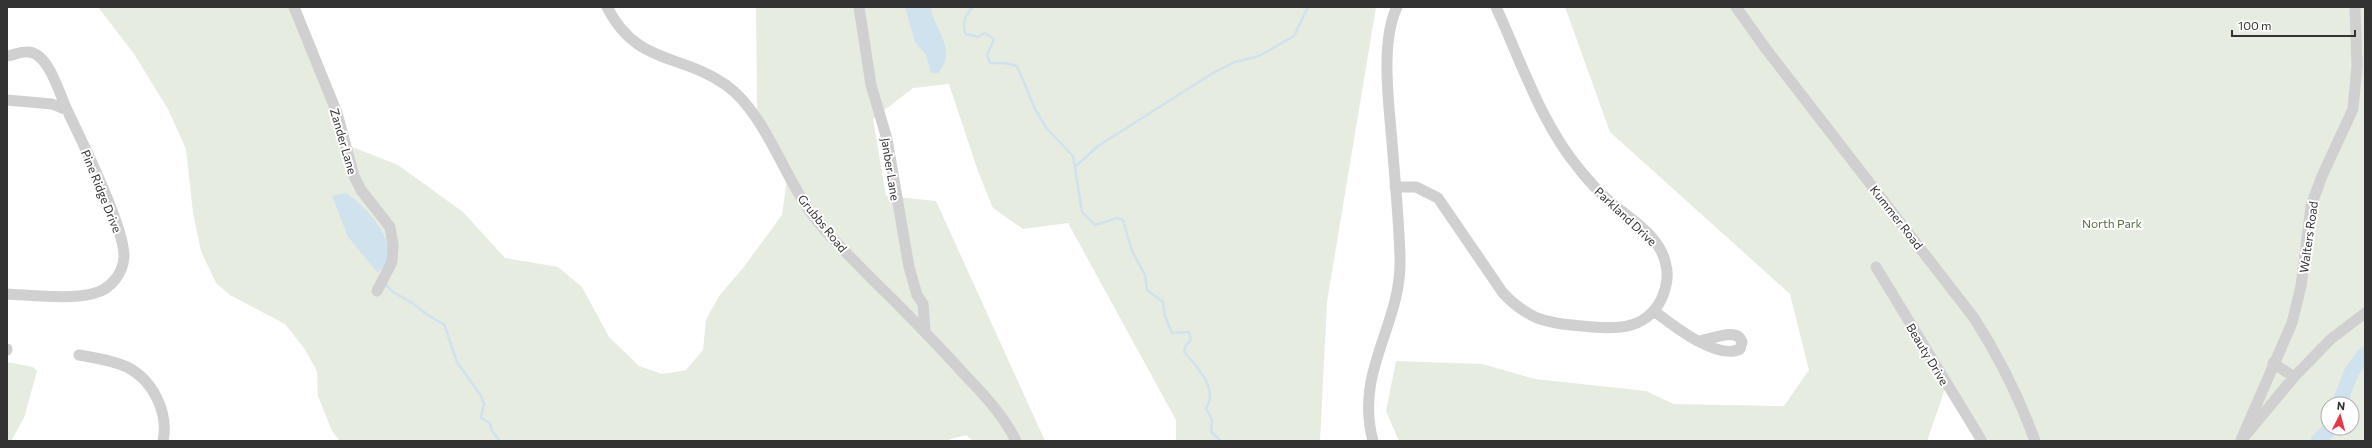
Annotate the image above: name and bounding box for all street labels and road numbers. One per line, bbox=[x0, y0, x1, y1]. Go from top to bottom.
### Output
street label: Zander Lane bbox=[328, 106, 360, 176]
street label: Janber Lane bbox=[878, 137, 903, 202]
street label: Pine Ridge Drive bbox=[79, 147, 125, 235]
street label: Kummer Road bbox=[1868, 182, 1926, 252]
street label: Parkland Drive bbox=[1592, 184, 1660, 248]
street label: Grubbs Road bbox=[795, 191, 851, 255]
street label: Walters Road bbox=[2296, 200, 2320, 274]
street label: Beauty Drive bbox=[1904, 321, 1952, 387]

